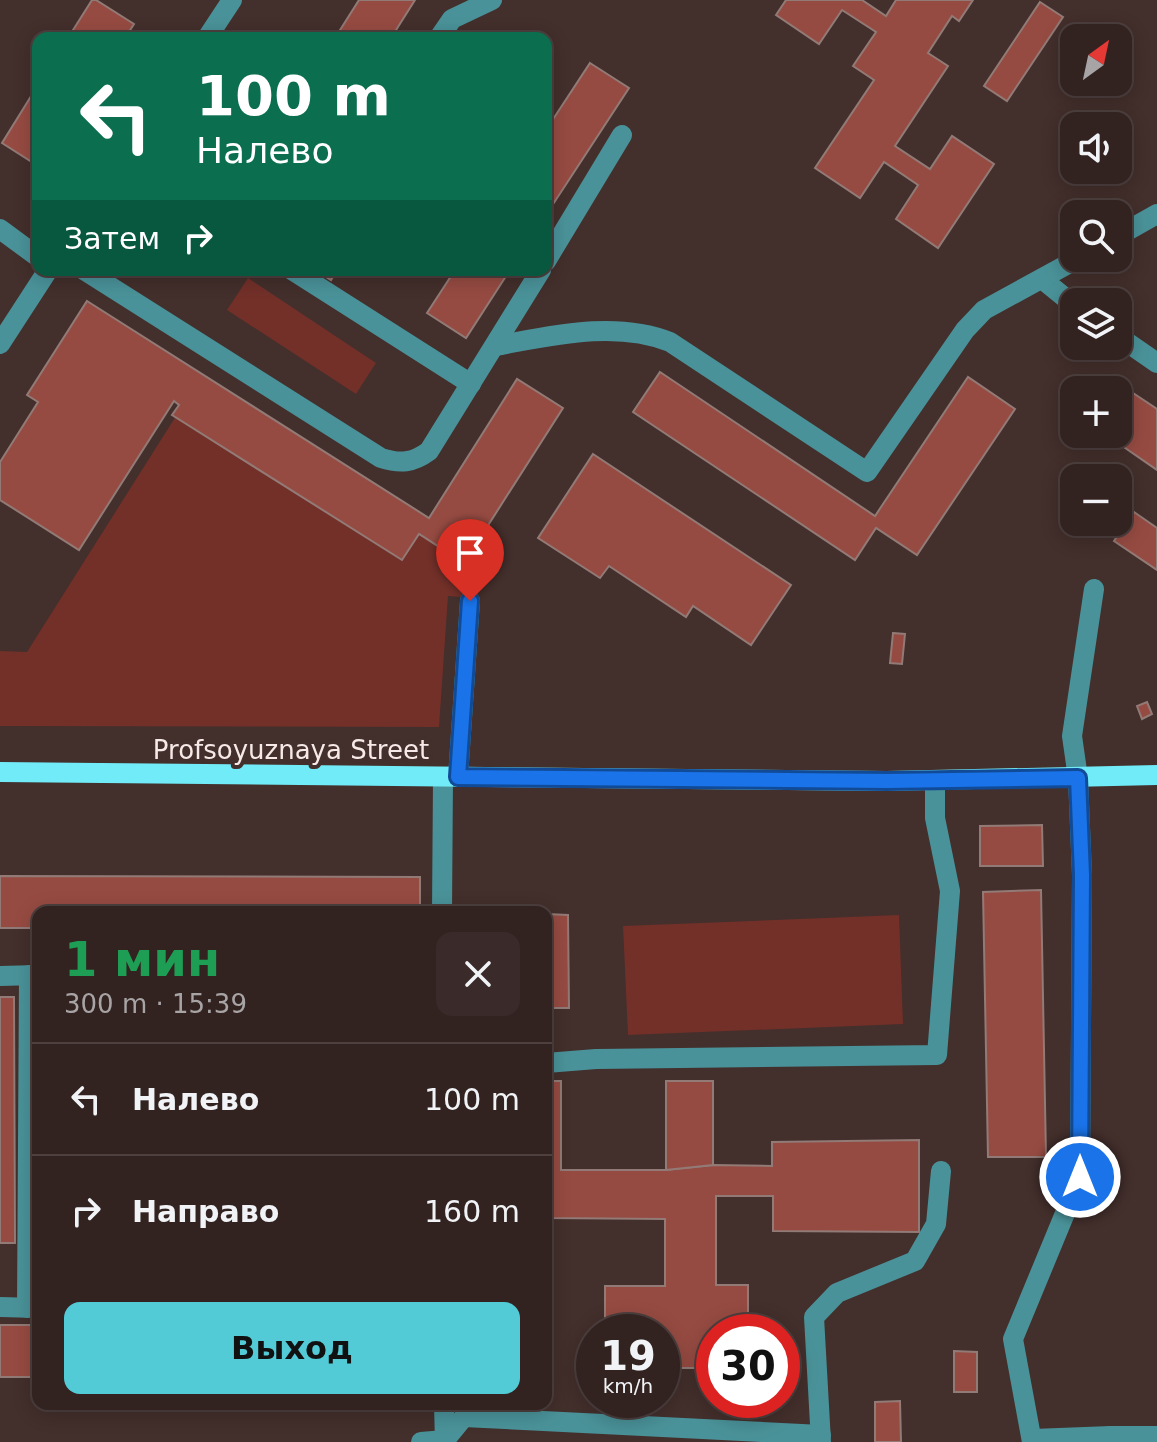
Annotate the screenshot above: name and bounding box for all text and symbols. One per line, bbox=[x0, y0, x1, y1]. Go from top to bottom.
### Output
north arrow bbox=[1060, 24, 1132, 96]
map controls bbox=[1060, 24, 1132, 536]
text: 100 m bbox=[196, 63, 391, 128]
icon: left bbox=[64, 64, 168, 168]
button: sound bbox=[1060, 112, 1132, 184]
text: Налево bbox=[196, 130, 334, 171]
button: search bbox=[1060, 200, 1132, 272]
icon: right bbox=[176, 216, 220, 260]
text: Затем bbox=[64, 221, 160, 256]
button: layers bbox=[1060, 288, 1132, 360]
button: + bbox=[1060, 376, 1132, 448]
button: − bbox=[1060, 464, 1132, 536]
pin bbox=[436, 519, 504, 601]
icon: arrive bbox=[448, 531, 492, 575]
street label: Profsoyuznaya Street bbox=[153, 735, 429, 765]
text: 1 мин bbox=[64, 931, 220, 987]
button: close bbox=[436, 932, 520, 1016]
text: 300 m · 15:39 bbox=[64, 989, 247, 1019]
icon: left bbox=[64, 1077, 108, 1121]
text: Налево bbox=[132, 1082, 259, 1117]
text: 100 m bbox=[424, 1082, 520, 1117]
position arrow bbox=[1038, 1135, 1122, 1219]
icon: right bbox=[64, 1189, 108, 1233]
text: Направо bbox=[132, 1194, 279, 1229]
text: 160 m bbox=[424, 1194, 520, 1229]
button: Выход bbox=[64, 1302, 520, 1394]
speed limit sign: 30 bbox=[696, 1314, 800, 1418]
text: 19 bbox=[600, 1333, 656, 1379]
text: km/h bbox=[603, 1374, 653, 1398]

